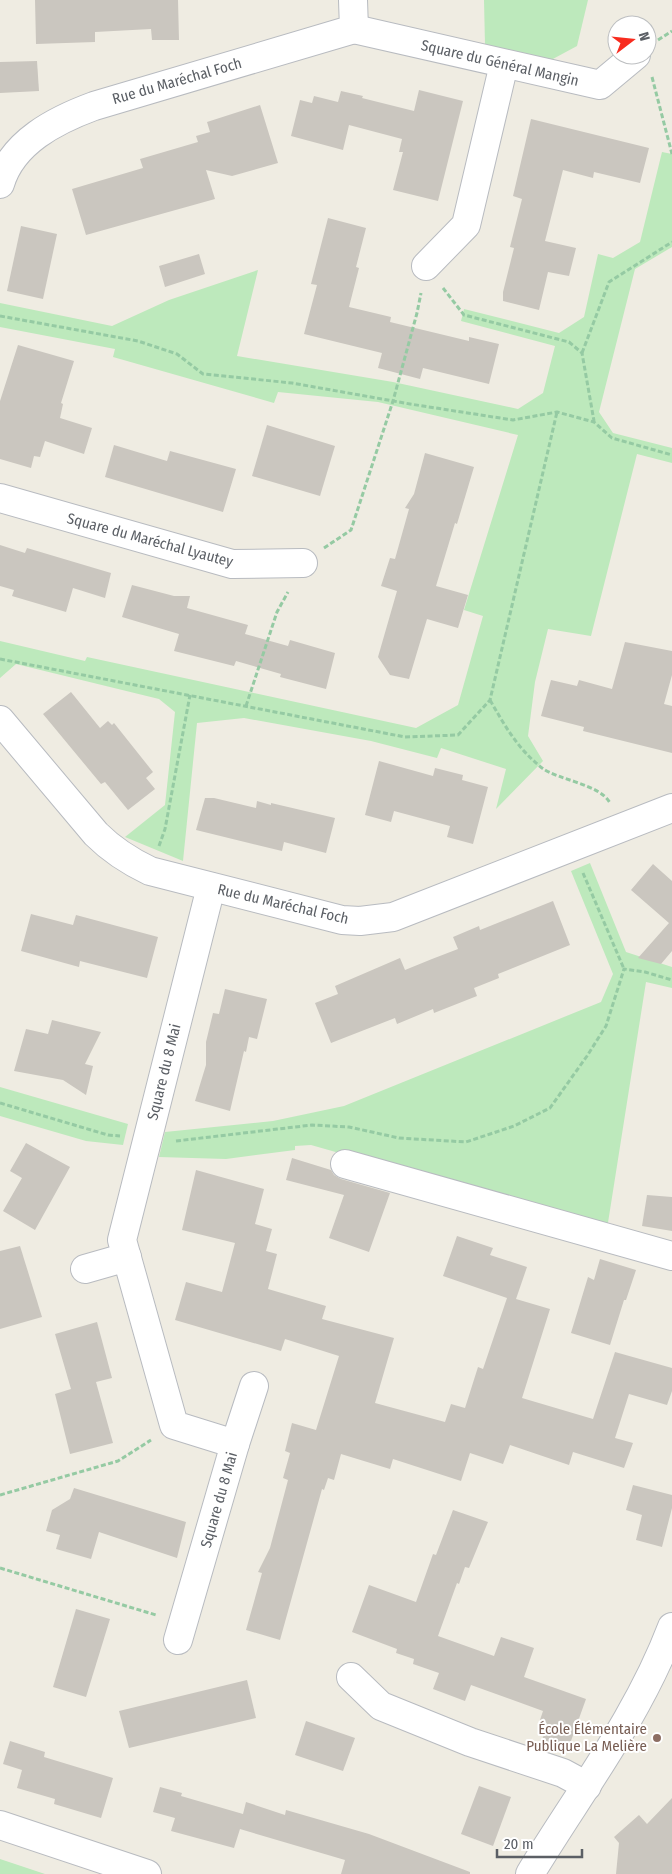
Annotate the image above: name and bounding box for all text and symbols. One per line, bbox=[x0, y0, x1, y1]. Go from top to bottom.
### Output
north arrow bbox=[607, 15, 657, 65]
text: N bbox=[635, 30, 653, 43]
street label: Square du Général Mangin bbox=[419, 36, 581, 90]
street label: Rue du Maréchal Foch bbox=[110, 54, 244, 108]
street label: Square du Maréchal Lyautey bbox=[65, 509, 235, 571]
street label: Rue du Maréchal Foch bbox=[216, 880, 350, 928]
street label: Square du 8 Mai bbox=[143, 1022, 185, 1122]
street label: Square du 8 Mai bbox=[197, 1450, 241, 1550]
place label: École Élémentaire Publique La Melière bbox=[526, 1720, 647, 1755]
marker: École Élémentaire Publique La Melière bbox=[651, 1732, 663, 1744]
scale bar bbox=[497, 1826, 582, 1858]
text: 20 m bbox=[504, 1835, 534, 1853]

